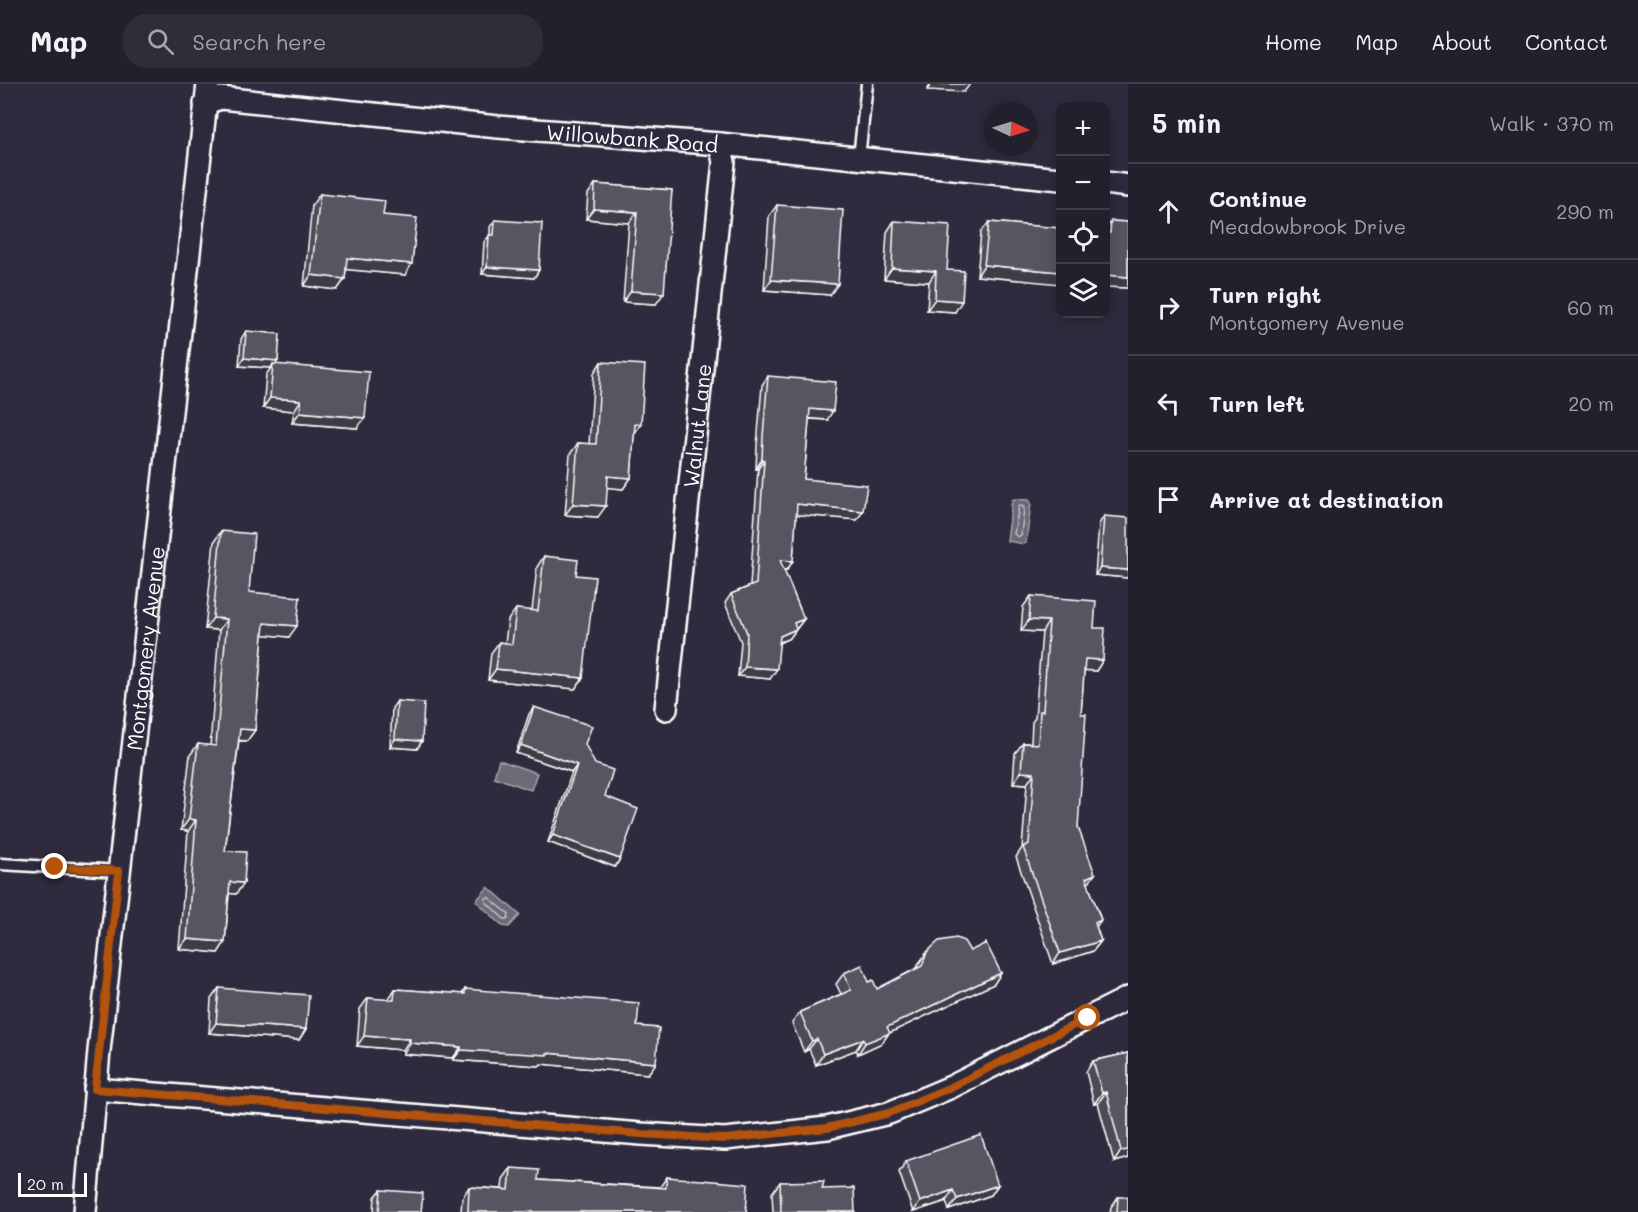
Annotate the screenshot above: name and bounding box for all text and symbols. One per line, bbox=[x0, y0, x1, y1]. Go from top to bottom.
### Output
search box bbox=[123, 14, 543, 68]
text: Map bbox=[30, 23, 87, 59]
icon: search bbox=[144, 25, 177, 58]
text: Search here bbox=[192, 27, 326, 56]
text: Home bbox=[1265, 28, 1322, 55]
text: Map bbox=[1355, 28, 1398, 55]
text: About bbox=[1431, 28, 1492, 55]
text: Contact bbox=[1525, 28, 1608, 55]
north arrow bbox=[984, 102, 1038, 156]
map controls bbox=[1056, 102, 1110, 318]
button: + bbox=[1056, 102, 1110, 156]
text: 5 min bbox=[1152, 106, 1221, 140]
text: Walk · 370 m bbox=[1489, 110, 1614, 136]
street label: Willowbank Road bbox=[545, 117, 719, 157]
button: − bbox=[1056, 156, 1110, 210]
text: Continue bbox=[1209, 184, 1307, 213]
icon: ahead bbox=[1152, 195, 1185, 228]
text: 290 m bbox=[1556, 198, 1614, 224]
button: locate bbox=[1056, 210, 1110, 264]
text: Meadowbrook Drive bbox=[1209, 213, 1406, 239]
button: layers bbox=[1056, 264, 1110, 318]
text: Turn right bbox=[1209, 280, 1321, 309]
icon: right bbox=[1152, 291, 1185, 324]
text: 60 m bbox=[1567, 294, 1614, 320]
text: Montgomery Avenue bbox=[1209, 309, 1405, 335]
street label: Walnut Lane bbox=[676, 362, 716, 489]
icon: left bbox=[1152, 387, 1185, 420]
text: Turn left bbox=[1209, 389, 1305, 418]
text: 20 m bbox=[1568, 390, 1614, 416]
icon: arrive bbox=[1152, 483, 1185, 516]
text: Arrive at destination bbox=[1209, 485, 1444, 514]
street label: Montgomery Avenue bbox=[119, 545, 169, 752]
route end bbox=[41, 853, 67, 879]
route start bbox=[1074, 1004, 1100, 1030]
scale bar bbox=[18, 1170, 87, 1198]
text: 20 m bbox=[27, 1173, 64, 1194]

